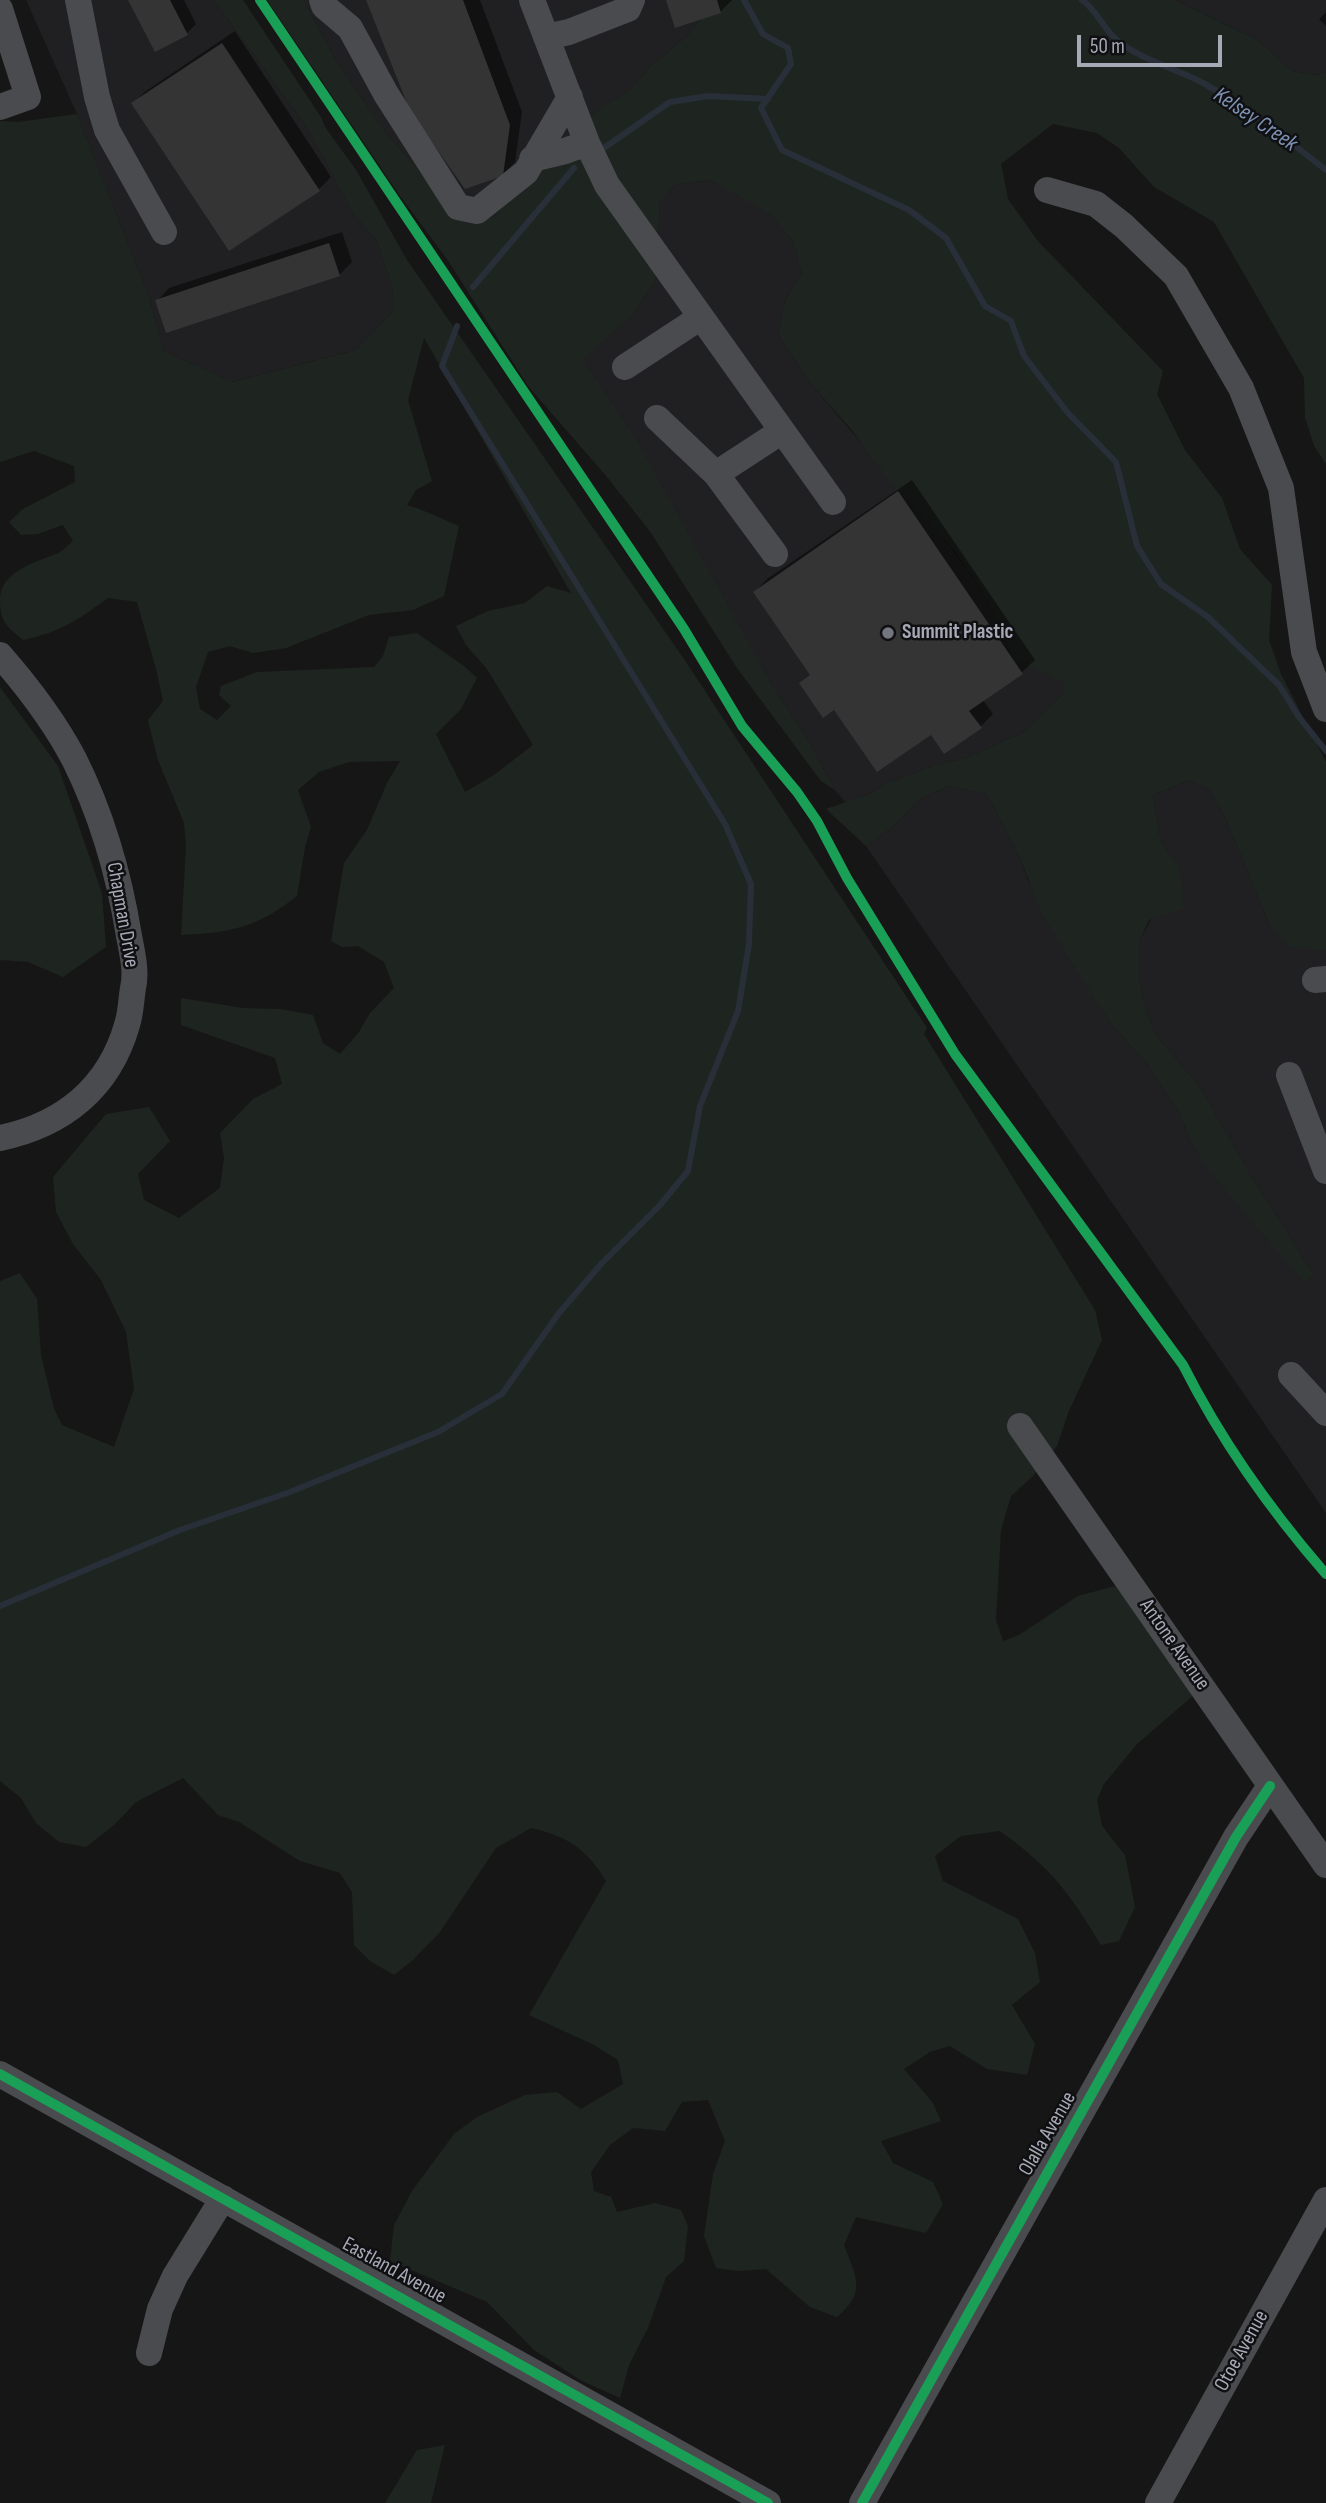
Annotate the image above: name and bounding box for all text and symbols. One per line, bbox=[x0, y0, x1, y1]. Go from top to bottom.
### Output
scale bar bbox=[1081, 21, 1226, 65]
text: 50 m bbox=[1090, 34, 1125, 59]
water label: Kelsey Creek bbox=[1208, 82, 1302, 158]
place label: Summit Plastic bbox=[902, 620, 1013, 646]
marker: Summit Plastic bbox=[880, 625, 896, 641]
street label: Chapman Drive bbox=[100, 860, 144, 970]
street label: Antone Avenue bbox=[1133, 1595, 1215, 1695]
street label: Olalla Avenue bbox=[1014, 2087, 1082, 2181]
street label: Eastland Avenue bbox=[338, 2232, 450, 2310]
street label: Otoe Avenue bbox=[1210, 2306, 1274, 2396]

